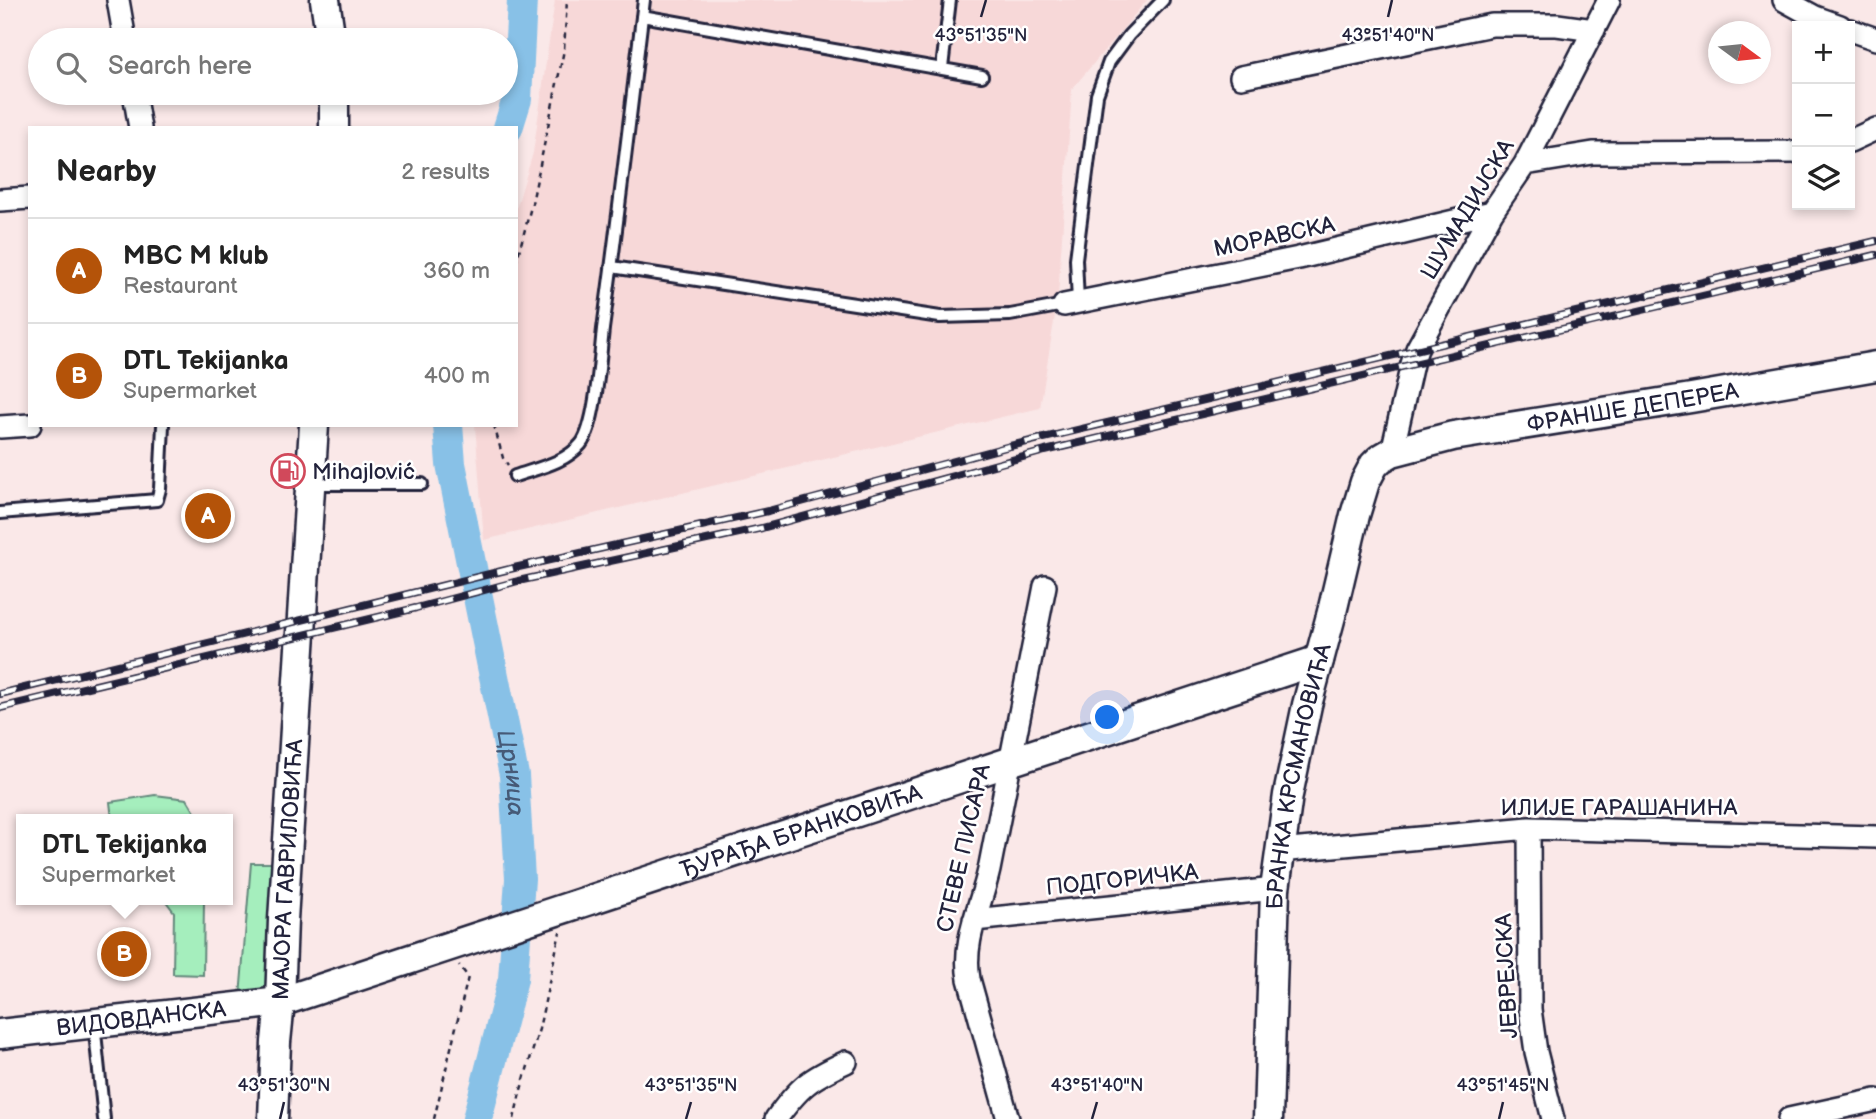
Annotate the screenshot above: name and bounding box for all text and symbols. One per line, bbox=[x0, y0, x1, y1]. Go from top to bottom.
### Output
north arrow bbox=[1708, 21, 1771, 84]
map controls bbox=[1792, 21, 1855, 210]
button: + bbox=[1792, 21, 1855, 84]
text: 43°51'35"N bbox=[935, 25, 1027, 46]
text: 43°51'40"N bbox=[1341, 25, 1435, 46]
search box bbox=[28, 28, 518, 105]
icon: search bbox=[52, 48, 90, 86]
text: Search here bbox=[108, 51, 252, 82]
button: − bbox=[1792, 84, 1855, 147]
street label: ШУМАДИЈСКА bbox=[1415, 134, 1521, 285]
button: layers bbox=[1792, 147, 1855, 210]
text: Nearby bbox=[56, 154, 156, 190]
text: 2 results bbox=[401, 158, 490, 186]
street label: МОРАВСКА bbox=[1211, 210, 1337, 263]
text: MBC M klub bbox=[123, 241, 269, 272]
text: A bbox=[72, 257, 86, 285]
text: 360 m bbox=[423, 257, 490, 285]
text: Restaurant bbox=[123, 272, 237, 300]
text: DTL Tekijanka bbox=[123, 346, 289, 377]
text: B bbox=[71, 362, 87, 390]
text: 400 m bbox=[424, 362, 490, 390]
text: Supermarket bbox=[123, 377, 257, 405]
street label: ФРАНШЕ ДЕПЕРЕА bbox=[1525, 377, 1741, 439]
fuel station icon: Mihajlović bbox=[269, 452, 307, 490]
place label: Mihajlović bbox=[312, 458, 415, 486]
pin: A bbox=[185, 490, 231, 542]
street label: БРАНКА КРСМАНОВИЋА bbox=[1261, 641, 1338, 910]
your location bbox=[1090, 700, 1124, 734]
water label: Црница bbox=[490, 727, 530, 817]
street label: МАЈОРА ГАВРИЛОВИЋА bbox=[267, 738, 309, 1001]
street label: СТЕВЕ ПИСАРА bbox=[931, 761, 997, 935]
street label: ЂУРАЂА БРАНКОВИЋА bbox=[677, 779, 925, 884]
street label: ИЛИЈЕ ГАРАШАНИНА bbox=[1500, 794, 1738, 822]
popup bbox=[16, 814, 233, 905]
text: DTL Tekijanka bbox=[42, 830, 207, 861]
street label: ПОДГОРИЧКА bbox=[1045, 858, 1200, 902]
text: Supermarket bbox=[42, 861, 176, 889]
street label: ЈЕВРЕЈСКА bbox=[1490, 913, 1524, 1039]
pin: B bbox=[101, 928, 147, 980]
street label: ВИДОВДАНСКА bbox=[55, 995, 227, 1042]
text: 43°51'30"N bbox=[237, 1075, 331, 1096]
text: 43°51'35"N bbox=[645, 1075, 737, 1096]
text: 43°51'40"N bbox=[1050, 1075, 1144, 1096]
text: 43°51'45"N bbox=[1457, 1075, 1549, 1096]

